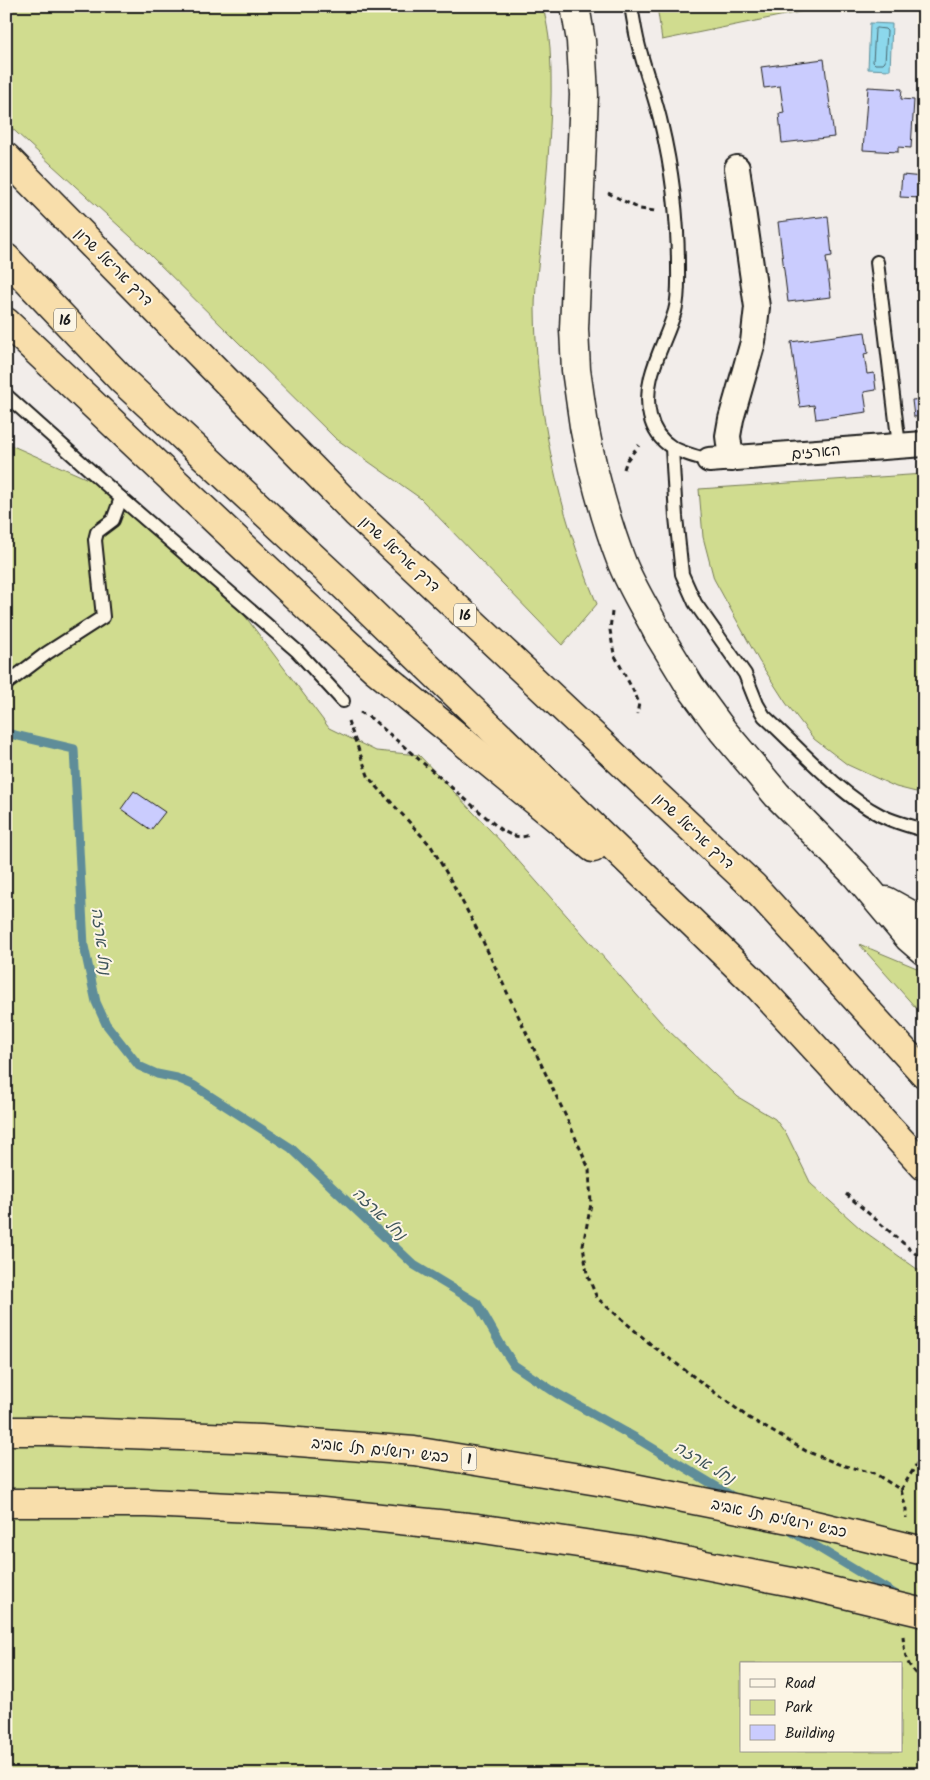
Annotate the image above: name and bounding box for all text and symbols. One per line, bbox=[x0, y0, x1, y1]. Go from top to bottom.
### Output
street label: דרך אריאל שרון bbox=[69, 223, 158, 312]
road number: 16 bbox=[54, 308, 76, 332]
street label: הארזים bbox=[790, 439, 842, 467]
street label: דרך אריאל שרון bbox=[354, 511, 445, 599]
road number: 16 bbox=[454, 604, 476, 626]
street label: דרך אריאל שרון bbox=[648, 788, 739, 876]
water label: נחל ארזה bbox=[84, 906, 117, 977]
water label: נחל ארזה bbox=[346, 1182, 413, 1247]
street label: כביש ירושלים תל אביב bbox=[310, 1432, 450, 1470]
water label: נחל ארזה bbox=[669, 1435, 741, 1492]
road number: 1 bbox=[462, 1448, 476, 1470]
street label: כביש ירושלים תל אביב bbox=[709, 1493, 849, 1545]
legend bbox=[740, 1662, 902, 1752]
text: Road bbox=[785, 1672, 816, 1696]
text: Park bbox=[785, 1696, 813, 1720]
text: Building bbox=[785, 1722, 835, 1746]

